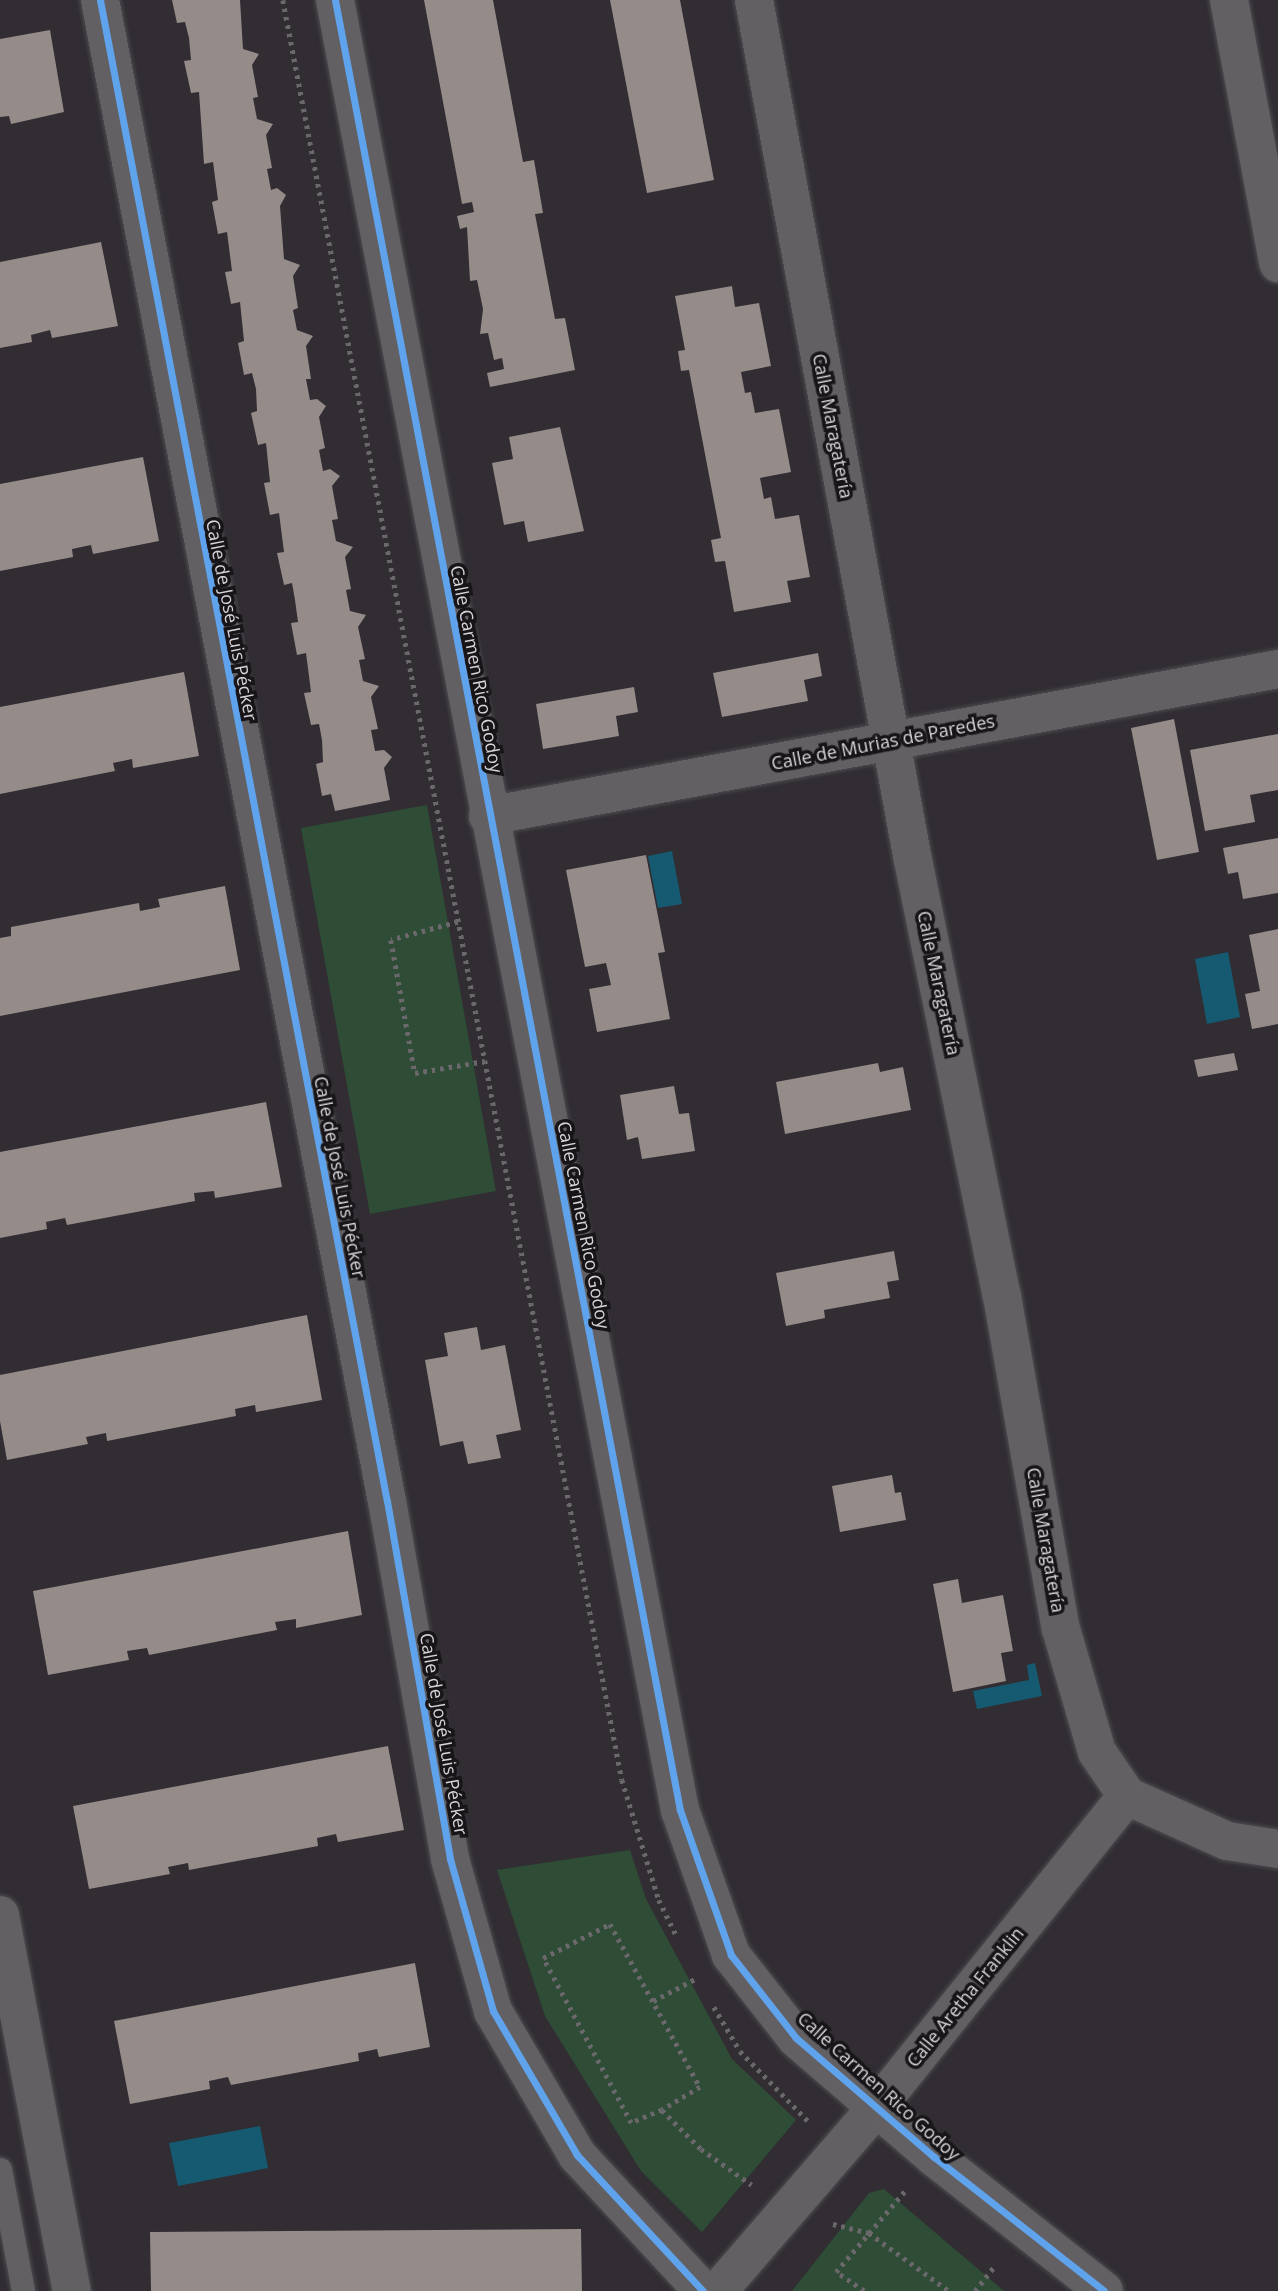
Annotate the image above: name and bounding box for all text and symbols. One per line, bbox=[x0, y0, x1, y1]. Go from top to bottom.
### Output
street label: Calle Maragatería bbox=[808, 352, 858, 500]
street label: Calle de José Luis Pécker bbox=[202, 517, 262, 723]
street label: Calle Carmen Rico Godoy bbox=[446, 563, 508, 775]
street label: Calle de Murias de Paredes bbox=[769, 710, 997, 774]
street label: Calle Maragatería bbox=[913, 909, 965, 1057]
street label: Calle de José Luis Pécker bbox=[310, 1074, 370, 1280]
street label: Calle Carmen Rico Godoy bbox=[553, 1119, 615, 1331]
street label: Calle Maragatería bbox=[1023, 1466, 1069, 1614]
street label: Calle de José Luis Pécker bbox=[416, 1631, 472, 1837]
street label: Calle Aretha Franklin bbox=[902, 1923, 1028, 2071]
street label: Calle Carmen Rico Godoy bbox=[793, 2007, 965, 2165]

